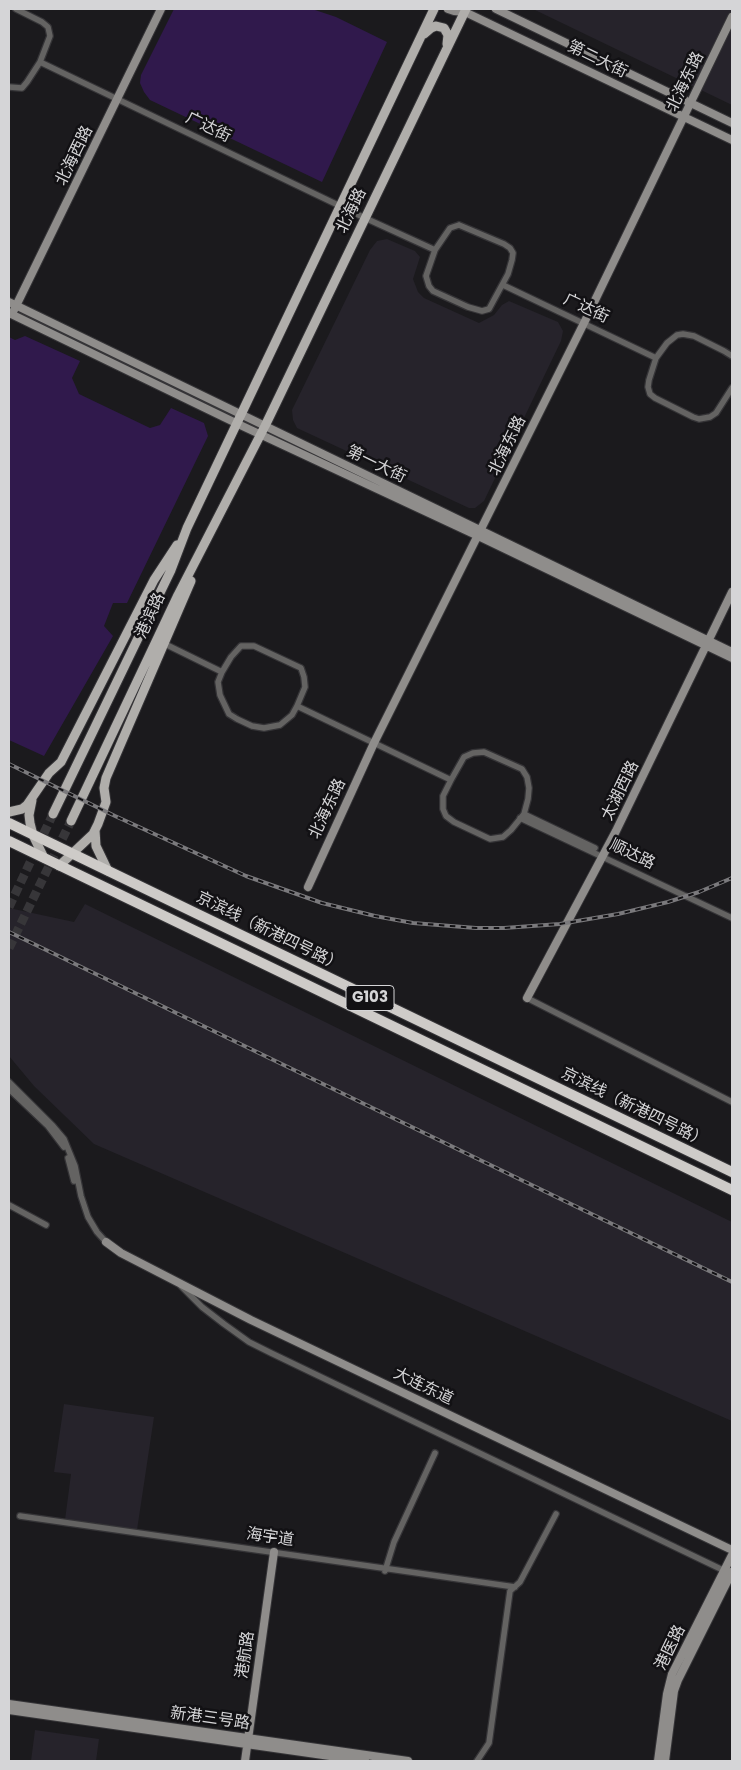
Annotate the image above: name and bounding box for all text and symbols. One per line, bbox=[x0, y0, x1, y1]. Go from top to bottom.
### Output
street label: 第二大街 bbox=[564, 37, 630, 83]
street label: 北海东路 bbox=[663, 49, 709, 115]
street label: 广达街 bbox=[182, 109, 234, 147]
street label: 北海西路 bbox=[52, 123, 98, 189]
street label: 北海路 bbox=[333, 185, 371, 237]
street label: 广达街 bbox=[560, 290, 612, 328]
street label: 北海东路 bbox=[485, 413, 531, 479]
street label: 第一大街 bbox=[343, 442, 409, 488]
street label: 港滨路 bbox=[132, 590, 170, 642]
street label: 太湖西路 bbox=[598, 758, 644, 824]
street label: 北海东路 bbox=[306, 776, 350, 842]
street label: 顺达路 bbox=[606, 836, 658, 874]
street label: 京滨线（新港四号路） bbox=[193, 888, 345, 976]
road number: G103 bbox=[346, 986, 394, 1010]
street label: 京滨线（新港四号路） bbox=[558, 1064, 710, 1152]
street label: 大连东道 bbox=[390, 1364, 456, 1410]
street label: 海宇道 bbox=[245, 1525, 295, 1551]
street label: 港医路 bbox=[652, 1622, 690, 1674]
street label: 港航路 bbox=[233, 1630, 259, 1680]
street label: 新港三号路 bbox=[169, 1704, 251, 1734]

